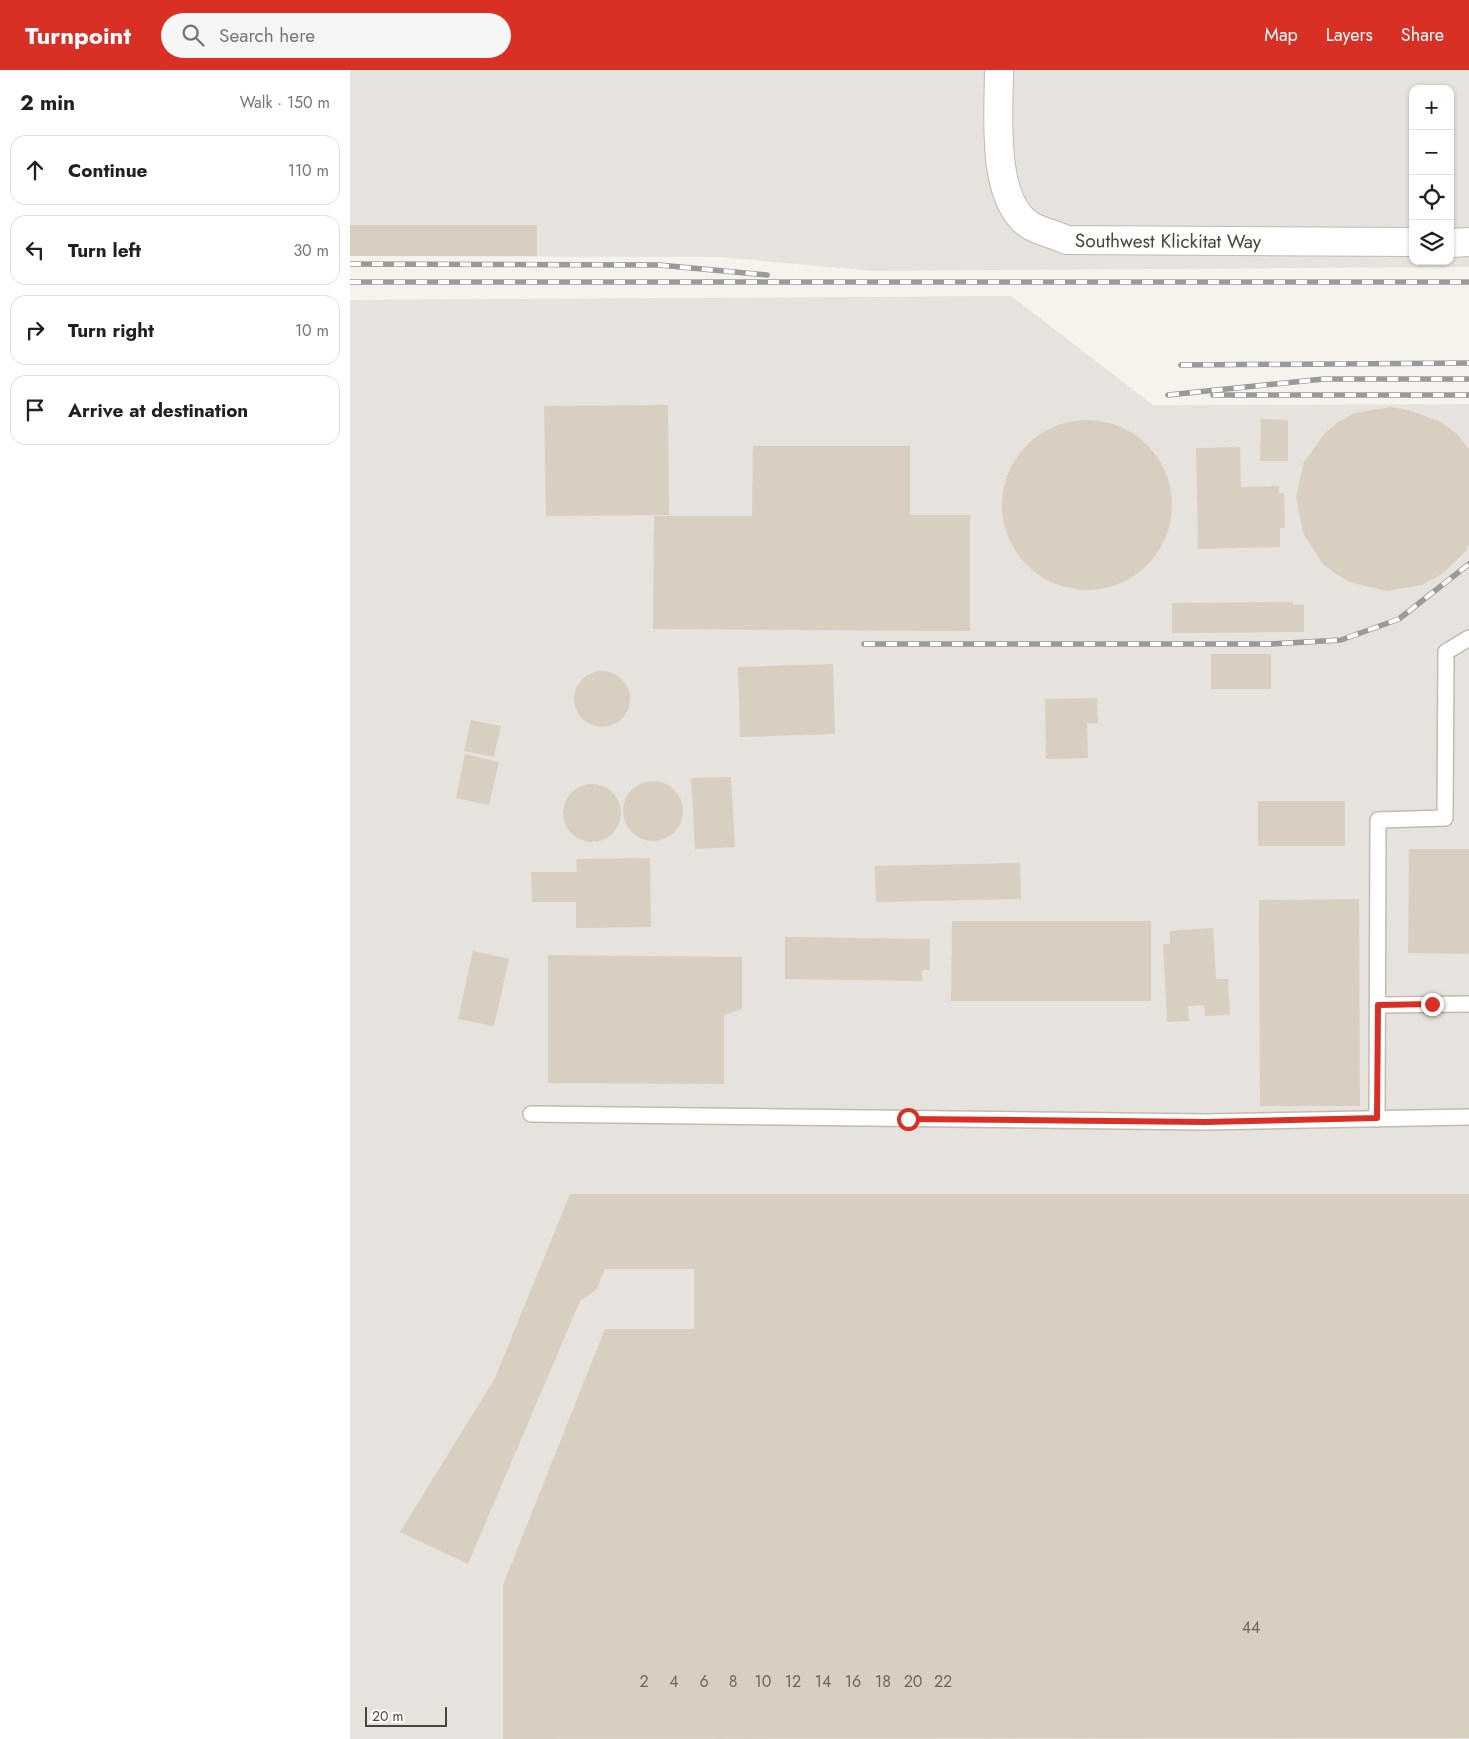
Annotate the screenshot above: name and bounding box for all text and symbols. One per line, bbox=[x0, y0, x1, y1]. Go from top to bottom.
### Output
search box bbox=[161, 13, 511, 58]
text: Turnpoint bbox=[25, 18, 131, 53]
icon: search bbox=[179, 21, 207, 49]
text: Search here bbox=[219, 22, 315, 49]
text: Map bbox=[1264, 22, 1298, 48]
text: Layers bbox=[1326, 22, 1373, 48]
text: Share bbox=[1401, 22, 1444, 48]
map controls bbox=[1409, 85, 1454, 265]
button: + bbox=[1409, 85, 1454, 130]
text: 2 min bbox=[20, 88, 75, 118]
text: Walk · 150 m bbox=[240, 91, 330, 114]
button: − bbox=[1409, 130, 1454, 175]
icon: ahead bbox=[21, 156, 49, 184]
text: Continue bbox=[68, 157, 147, 184]
text: 110 m bbox=[288, 159, 329, 182]
button: locate bbox=[1409, 175, 1454, 220]
button: layers bbox=[1409, 220, 1454, 265]
street label: Southwest Klickitat Way bbox=[1075, 227, 1262, 255]
icon: left bbox=[21, 236, 49, 264]
text: Turn left bbox=[68, 237, 141, 264]
text: 30 m bbox=[293, 239, 329, 262]
icon: right bbox=[21, 316, 49, 344]
text: Turn right bbox=[68, 317, 154, 344]
text: 10 m bbox=[295, 319, 329, 342]
icon: arrive bbox=[21, 396, 49, 424]
text: Arrive at destination bbox=[68, 397, 248, 424]
route end bbox=[1421, 993, 1444, 1016]
route start bbox=[897, 1108, 920, 1131]
house number: 44 bbox=[1242, 1616, 1260, 1639]
house number: 2 bbox=[639, 1670, 649, 1693]
house number: 4 bbox=[669, 1670, 679, 1693]
house number: 6 bbox=[699, 1670, 709, 1693]
house number: 8 bbox=[729, 1670, 737, 1693]
house number: 10 bbox=[755, 1670, 771, 1693]
house number: 12 bbox=[785, 1670, 801, 1693]
house number: 14 bbox=[815, 1670, 831, 1693]
house number: 16 bbox=[845, 1670, 861, 1693]
house number: 18 bbox=[875, 1670, 891, 1693]
house number: 20 bbox=[904, 1670, 922, 1693]
house number: 22 bbox=[934, 1670, 952, 1693]
scale bar bbox=[365, 1704, 448, 1727]
text: 20 m bbox=[372, 1706, 404, 1726]

